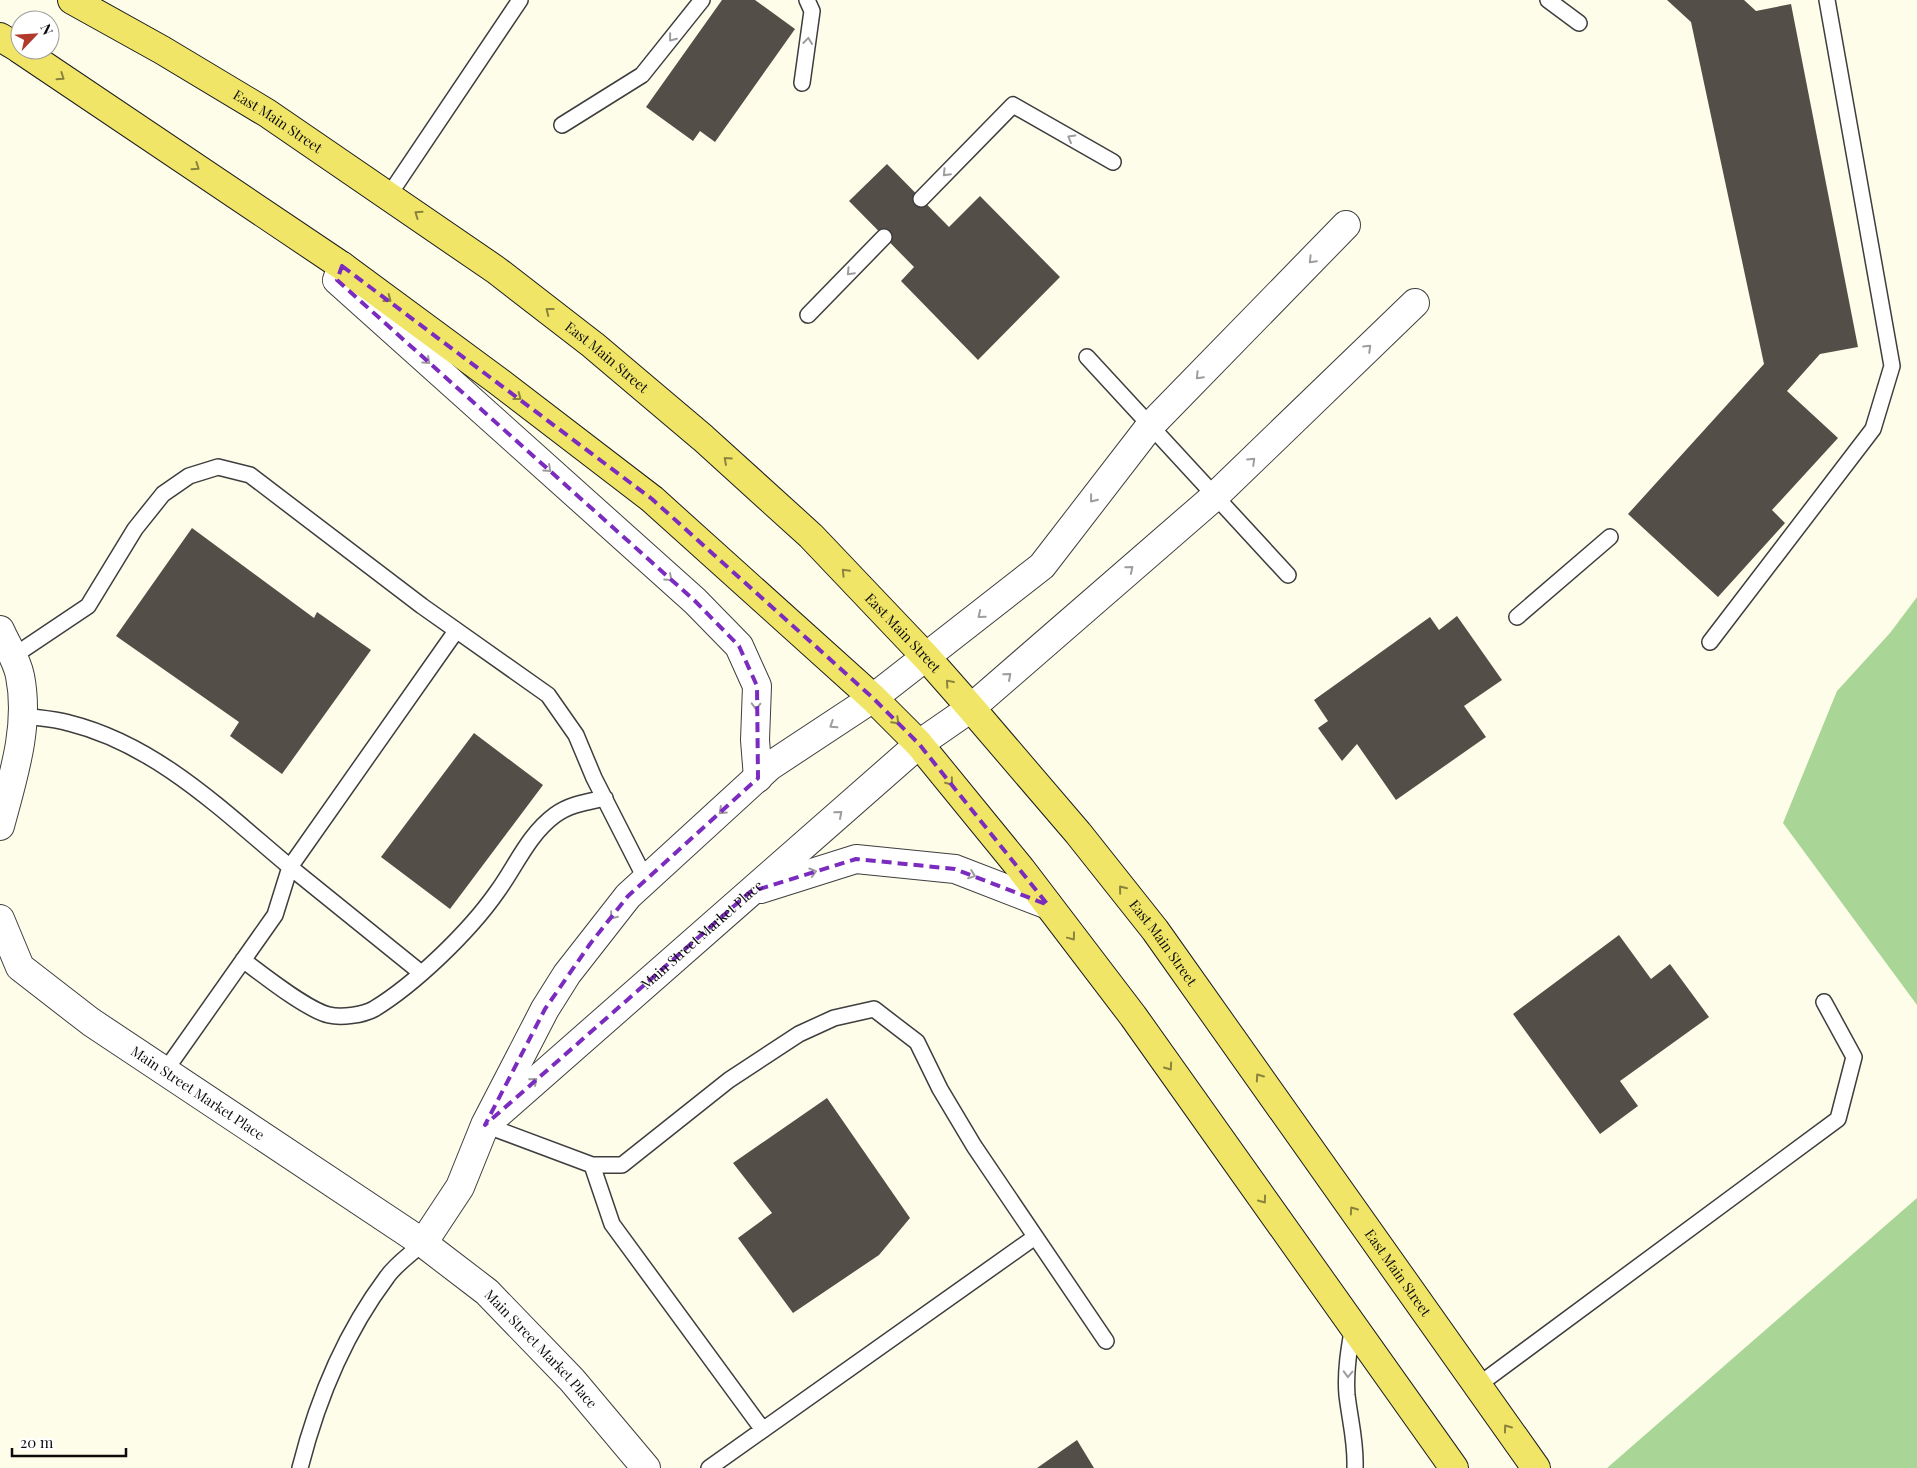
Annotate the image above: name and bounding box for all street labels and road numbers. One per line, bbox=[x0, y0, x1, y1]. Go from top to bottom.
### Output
street label: East Main Street bbox=[230, 85, 327, 158]
street label: East Main Street bbox=[561, 317, 653, 398]
street label: East Main Street bbox=[861, 589, 946, 677]
street label: Main Street Market Place bbox=[636, 876, 767, 993]
street label: East Main Street bbox=[1125, 895, 1202, 990]
street label: Main Street Market Place bbox=[128, 1041, 268, 1144]
street label: East Main Street bbox=[1361, 1225, 1436, 1321]
street label: Main Street Market Place bbox=[481, 1285, 602, 1412]

